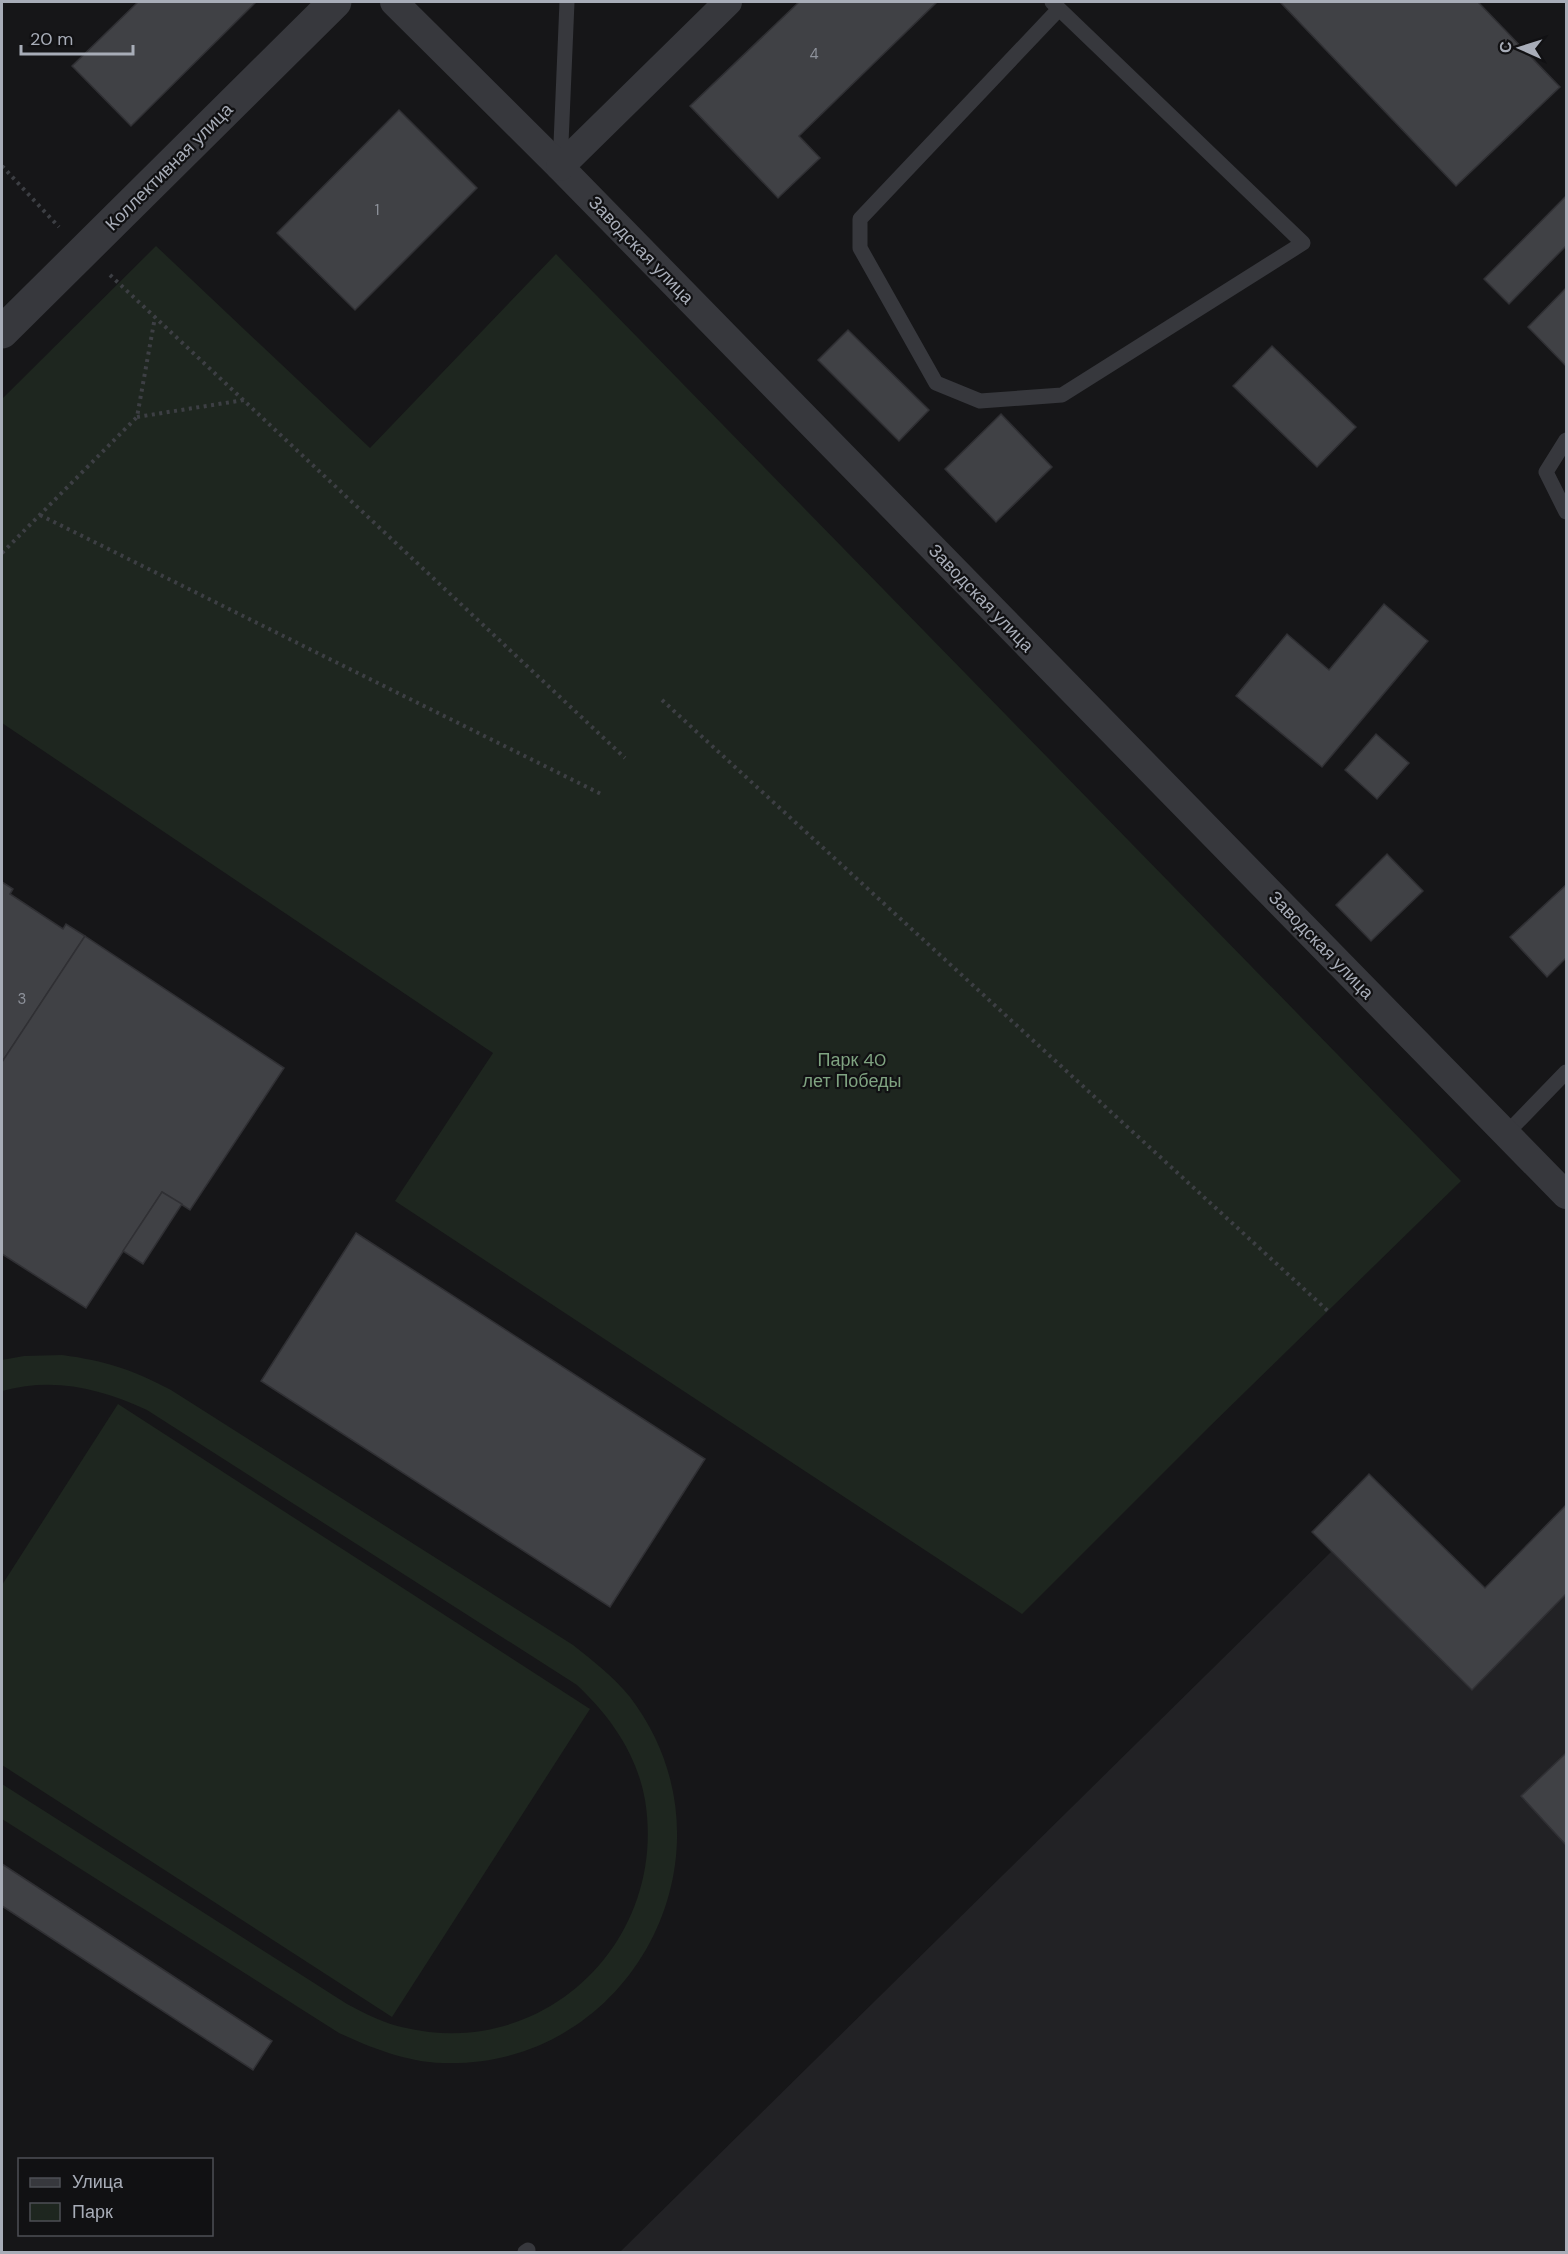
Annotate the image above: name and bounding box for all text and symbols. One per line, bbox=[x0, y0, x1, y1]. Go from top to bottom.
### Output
scale bar bbox=[21, 18, 134, 56]
north arrow bbox=[1490, 18, 1550, 78]
text: 20 m bbox=[30, 27, 73, 51]
text: С bbox=[1495, 40, 1516, 54]
house number: 4 bbox=[809, 44, 819, 64]
street label: Коллективная улица bbox=[100, 97, 239, 236]
street label: Заводская улица bbox=[583, 191, 700, 310]
house number: 1 bbox=[375, 200, 379, 220]
street label: Заводская улица bbox=[923, 539, 1040, 658]
street label: Заводская улица bbox=[1263, 886, 1380, 1005]
house number: 3 bbox=[18, 989, 26, 1009]
park label: Парк 40 лет Победы bbox=[802, 1048, 902, 1093]
legend bbox=[18, 2158, 213, 2236]
text: Улица bbox=[72, 2170, 124, 2194]
text: Парк bbox=[72, 2200, 113, 2224]

